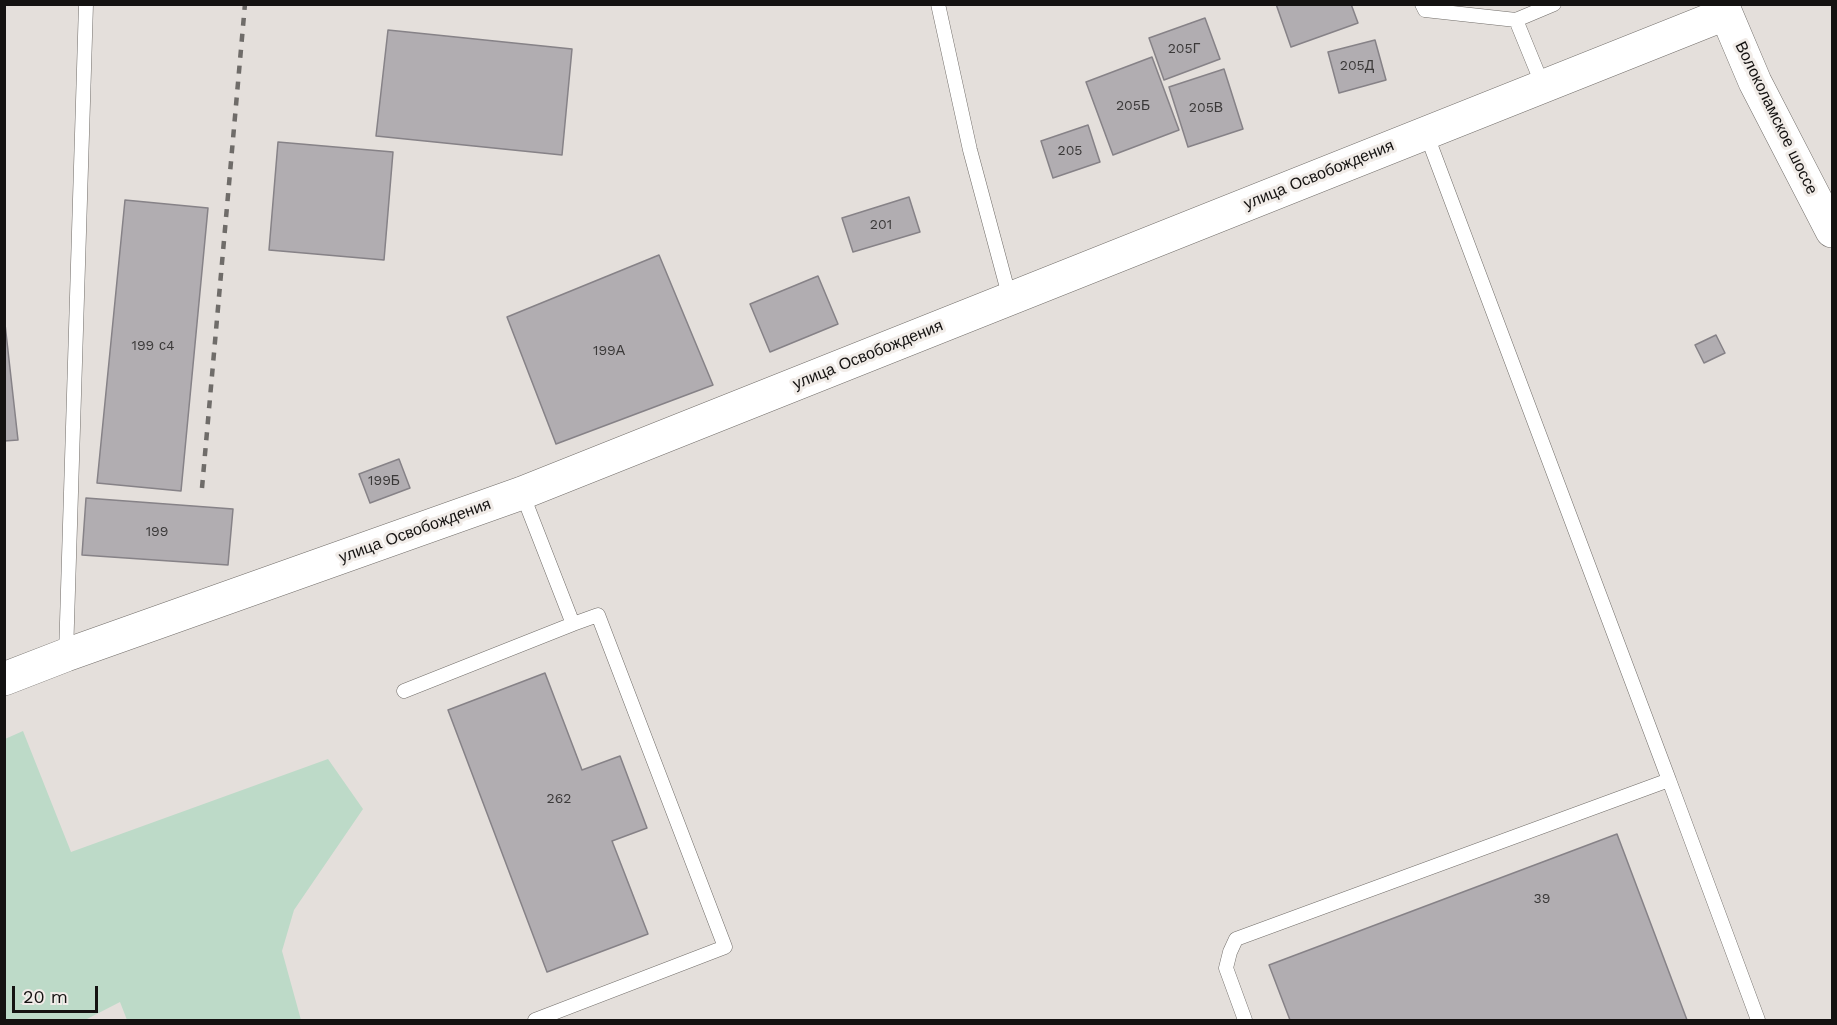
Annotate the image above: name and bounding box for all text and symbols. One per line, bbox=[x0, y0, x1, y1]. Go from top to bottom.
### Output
street label: Волоколамское шоссе bbox=[1731, 38, 1821, 198]
house number: 205Г bbox=[1168, 41, 1200, 57]
house number: 205Д bbox=[1340, 58, 1374, 74]
house number: 205Б bbox=[1116, 98, 1150, 114]
house number: 205В bbox=[1189, 100, 1223, 116]
street label: улица Освобождения bbox=[1241, 136, 1397, 214]
house number: 205 bbox=[1057, 143, 1083, 159]
house number: 201 bbox=[870, 217, 892, 233]
street label: улица Освобождения bbox=[790, 316, 946, 394]
house number: 199 с4 bbox=[131, 338, 175, 354]
house number: 199А bbox=[593, 343, 625, 359]
house number: 199Б bbox=[368, 473, 400, 489]
street label: улица Освобождения bbox=[336, 495, 494, 567]
house number: 199 bbox=[146, 524, 168, 540]
house number: 262 bbox=[547, 791, 571, 807]
house number: 39 bbox=[1534, 891, 1550, 907]
scale bar bbox=[15, 974, 100, 1012]
text: 20 m bbox=[23, 986, 68, 1007]

